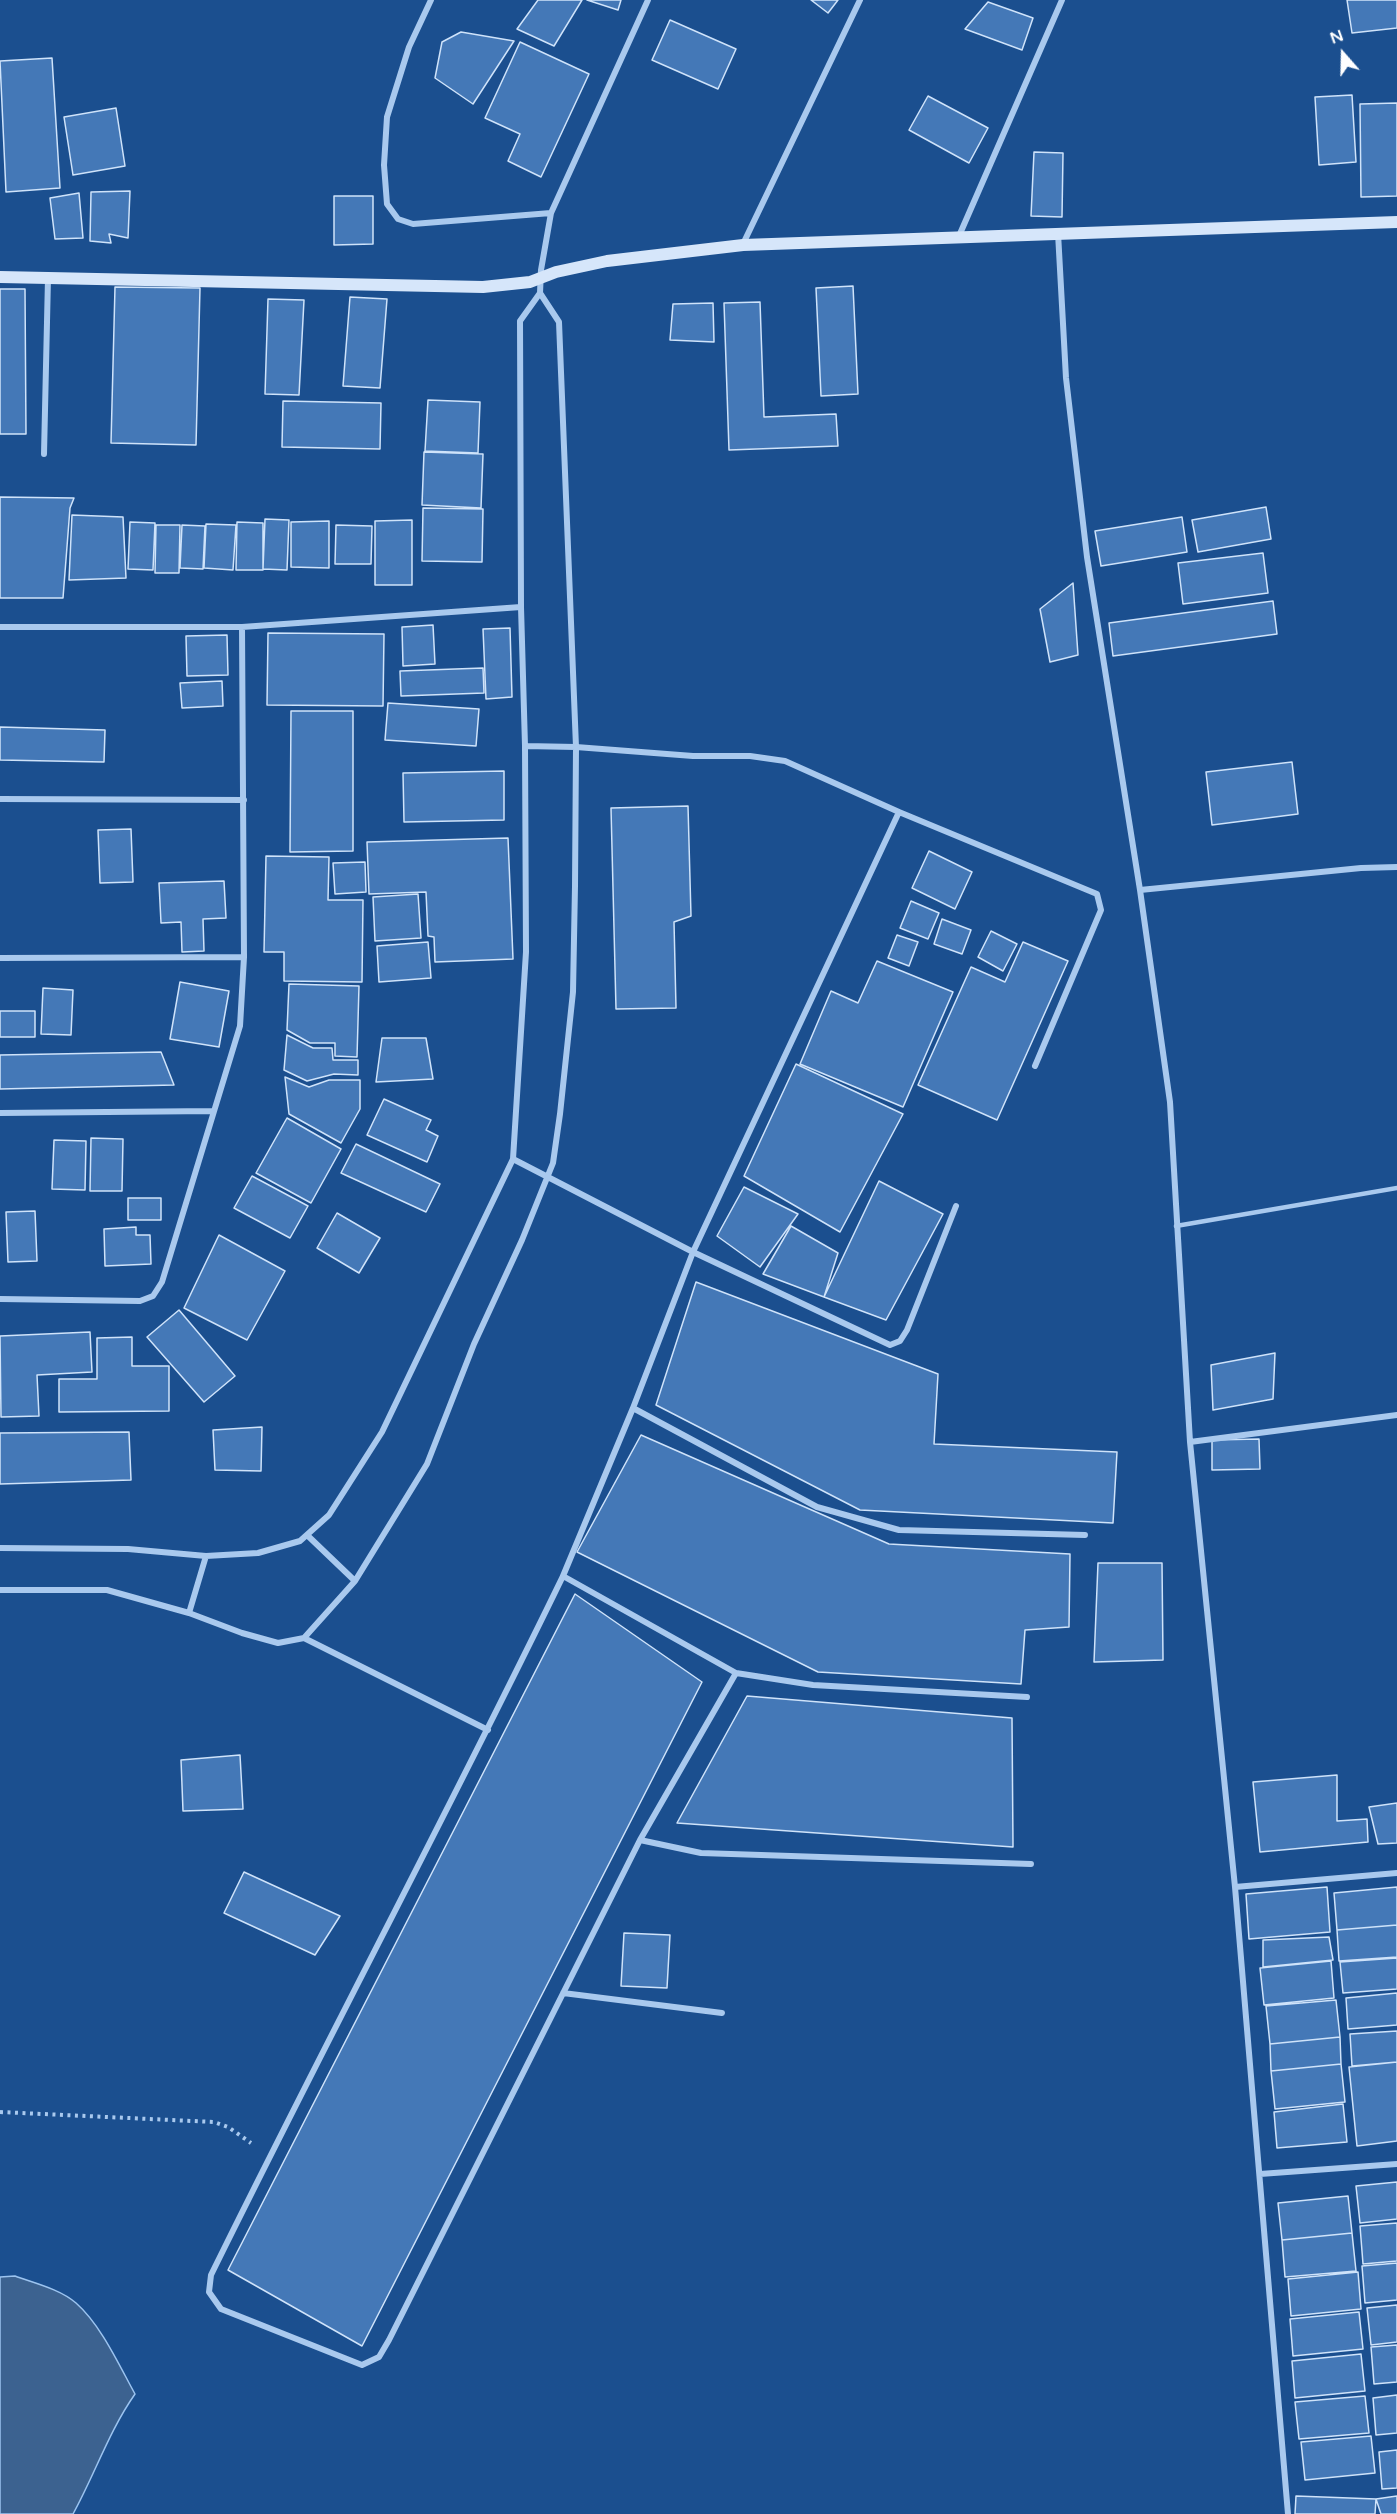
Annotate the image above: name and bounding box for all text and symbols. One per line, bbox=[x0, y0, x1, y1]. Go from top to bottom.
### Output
north arrow bbox=[1313, 24, 1373, 84]
text: N bbox=[1327, 25, 1346, 49]

